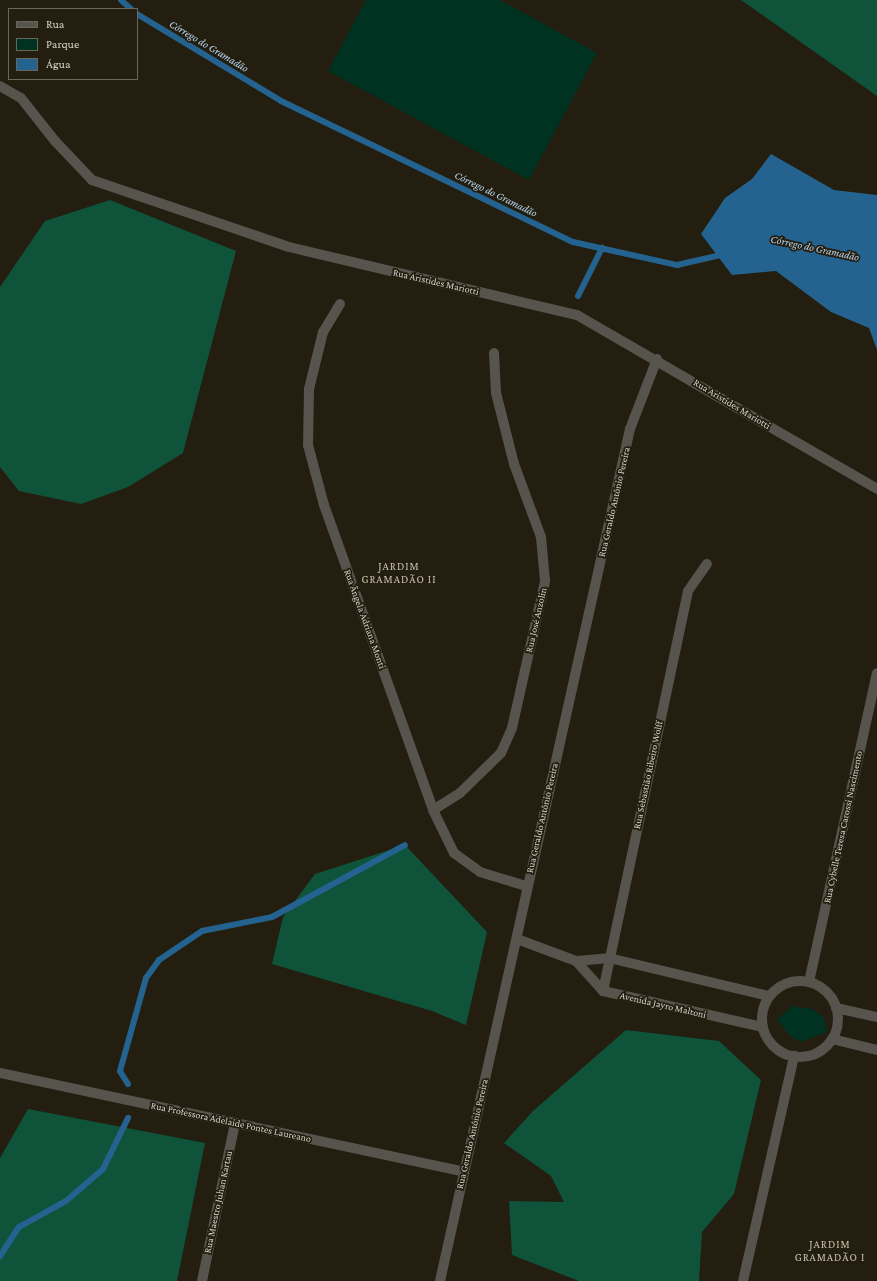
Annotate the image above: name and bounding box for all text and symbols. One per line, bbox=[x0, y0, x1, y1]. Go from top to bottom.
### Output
legend bbox=[8, 8, 138, 80]
text: Rua bbox=[46, 17, 64, 31]
water label: Córrego do Gramadão bbox=[167, 17, 251, 75]
text: Parque bbox=[46, 37, 79, 51]
text: Água bbox=[46, 57, 70, 71]
water label: Córrego do Gramadão bbox=[453, 168, 539, 220]
water label: Córrego do Gramadão bbox=[769, 232, 861, 264]
street label: Rua Aristides Mariotti bbox=[392, 266, 480, 298]
street label: Rua Aristides Mariotti bbox=[691, 376, 773, 432]
street label: Rua Geraldo Antônio Pereira bbox=[596, 446, 632, 558]
district label: JARDIM GRAMADÃO II bbox=[362, 560, 436, 586]
street label: Rua Ângela Adriana Monti bbox=[341, 568, 389, 670]
street label: Rua José Anzolin bbox=[523, 586, 549, 654]
street label: Rua Sebastião Ribeiro Wolff bbox=[631, 720, 665, 830]
street label: Rua Cybelle Teresa Carossi Nascimento bbox=[821, 750, 865, 904]
street label: Rua Geraldo Antônio Pereira bbox=[524, 762, 560, 874]
street label: Avenida Jayro Maltoni bbox=[619, 989, 707, 1021]
street label: Rua Geraldo Antônio Pereira bbox=[454, 1078, 490, 1190]
street label: Rua Professora Adelaide Pontes Laureano bbox=[150, 1099, 312, 1145]
street label: Rua Maestro Juhan Kartau bbox=[201, 1150, 235, 1254]
district label: JARDIM GRAMADÃO I bbox=[795, 1238, 865, 1264]

